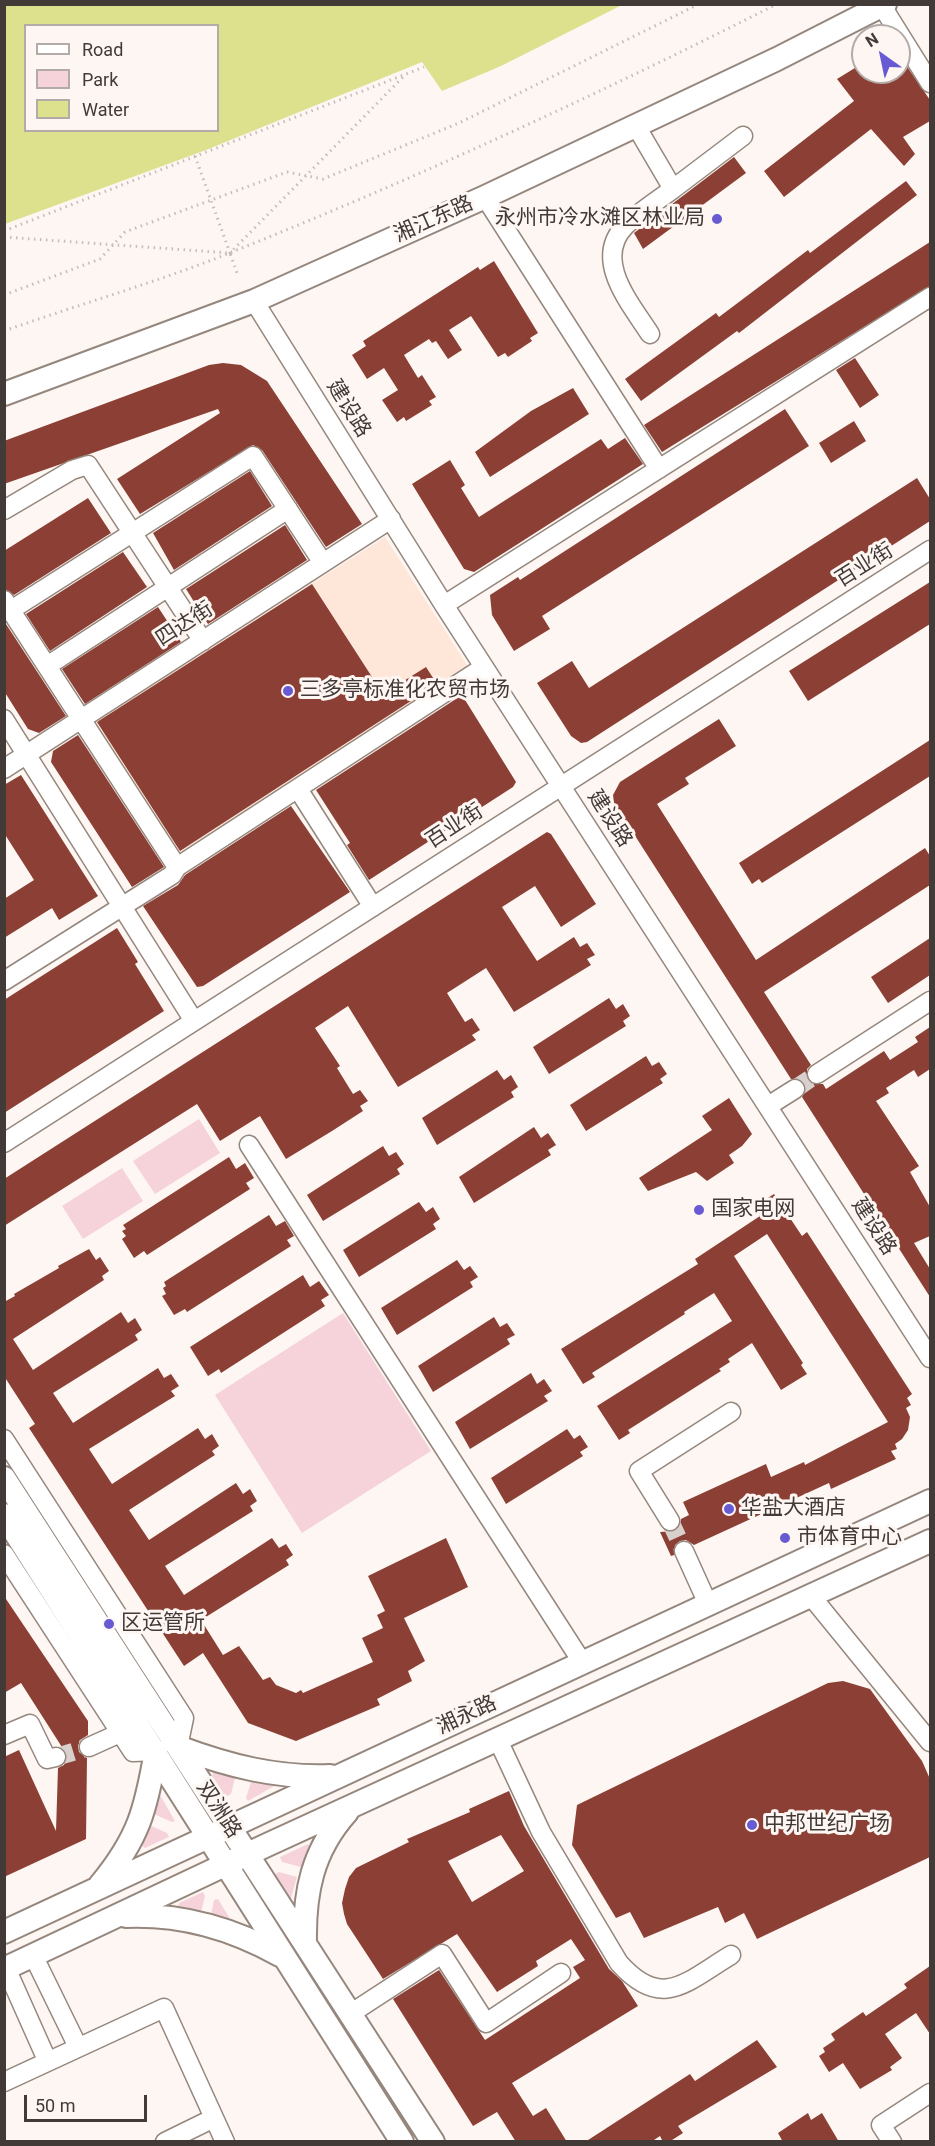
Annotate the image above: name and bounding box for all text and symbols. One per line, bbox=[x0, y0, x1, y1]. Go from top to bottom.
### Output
legend bbox=[24, 24, 219, 132]
north arrow bbox=[851, 24, 911, 84]
text: N bbox=[862, 29, 882, 51]
text: Road bbox=[82, 39, 123, 60]
text: Park bbox=[82, 69, 118, 90]
text: Water bbox=[82, 99, 129, 120]
street label: 湘江东路 bbox=[391, 191, 477, 249]
place label: 永州市冷水滩区林业局 bbox=[495, 206, 705, 232]
marker: 永州市冷水滩区林业局 bbox=[710, 212, 724, 226]
street label: 建设路 bbox=[321, 376, 375, 442]
street label: 百业街 bbox=[832, 539, 898, 593]
street label: 四达街 bbox=[152, 597, 218, 653]
place label: 三多亭标准化农贸市场 bbox=[300, 678, 510, 704]
marker: 三多亭标准化农贸市场 bbox=[281, 684, 295, 698]
street label: 建设路 bbox=[581, 786, 637, 852]
street label: 百业街 bbox=[422, 799, 488, 855]
street label: 建设路 bbox=[845, 1194, 901, 1260]
place label: 国家电网 bbox=[711, 1197, 795, 1223]
marker: 国家电网 bbox=[692, 1203, 706, 1217]
place label: 华盐大酒店 bbox=[741, 1496, 846, 1522]
marker: 华盐大酒店 bbox=[722, 1502, 736, 1516]
place label: 市体育中心 bbox=[797, 1525, 902, 1551]
marker: 市体育中心 bbox=[778, 1531, 792, 1545]
place label: 区运管所 bbox=[121, 1611, 205, 1637]
marker: 区运管所 bbox=[102, 1617, 116, 1631]
street label: 湘永路 bbox=[433, 1691, 501, 1741]
street label: 双洲路 bbox=[190, 1777, 246, 1843]
place label: 中邦世纪广场 bbox=[764, 1812, 890, 1838]
marker: 中邦世纪广场 bbox=[745, 1818, 759, 1832]
scale bar bbox=[27, 2083, 150, 2121]
text: 50 m bbox=[35, 2095, 75, 2116]

